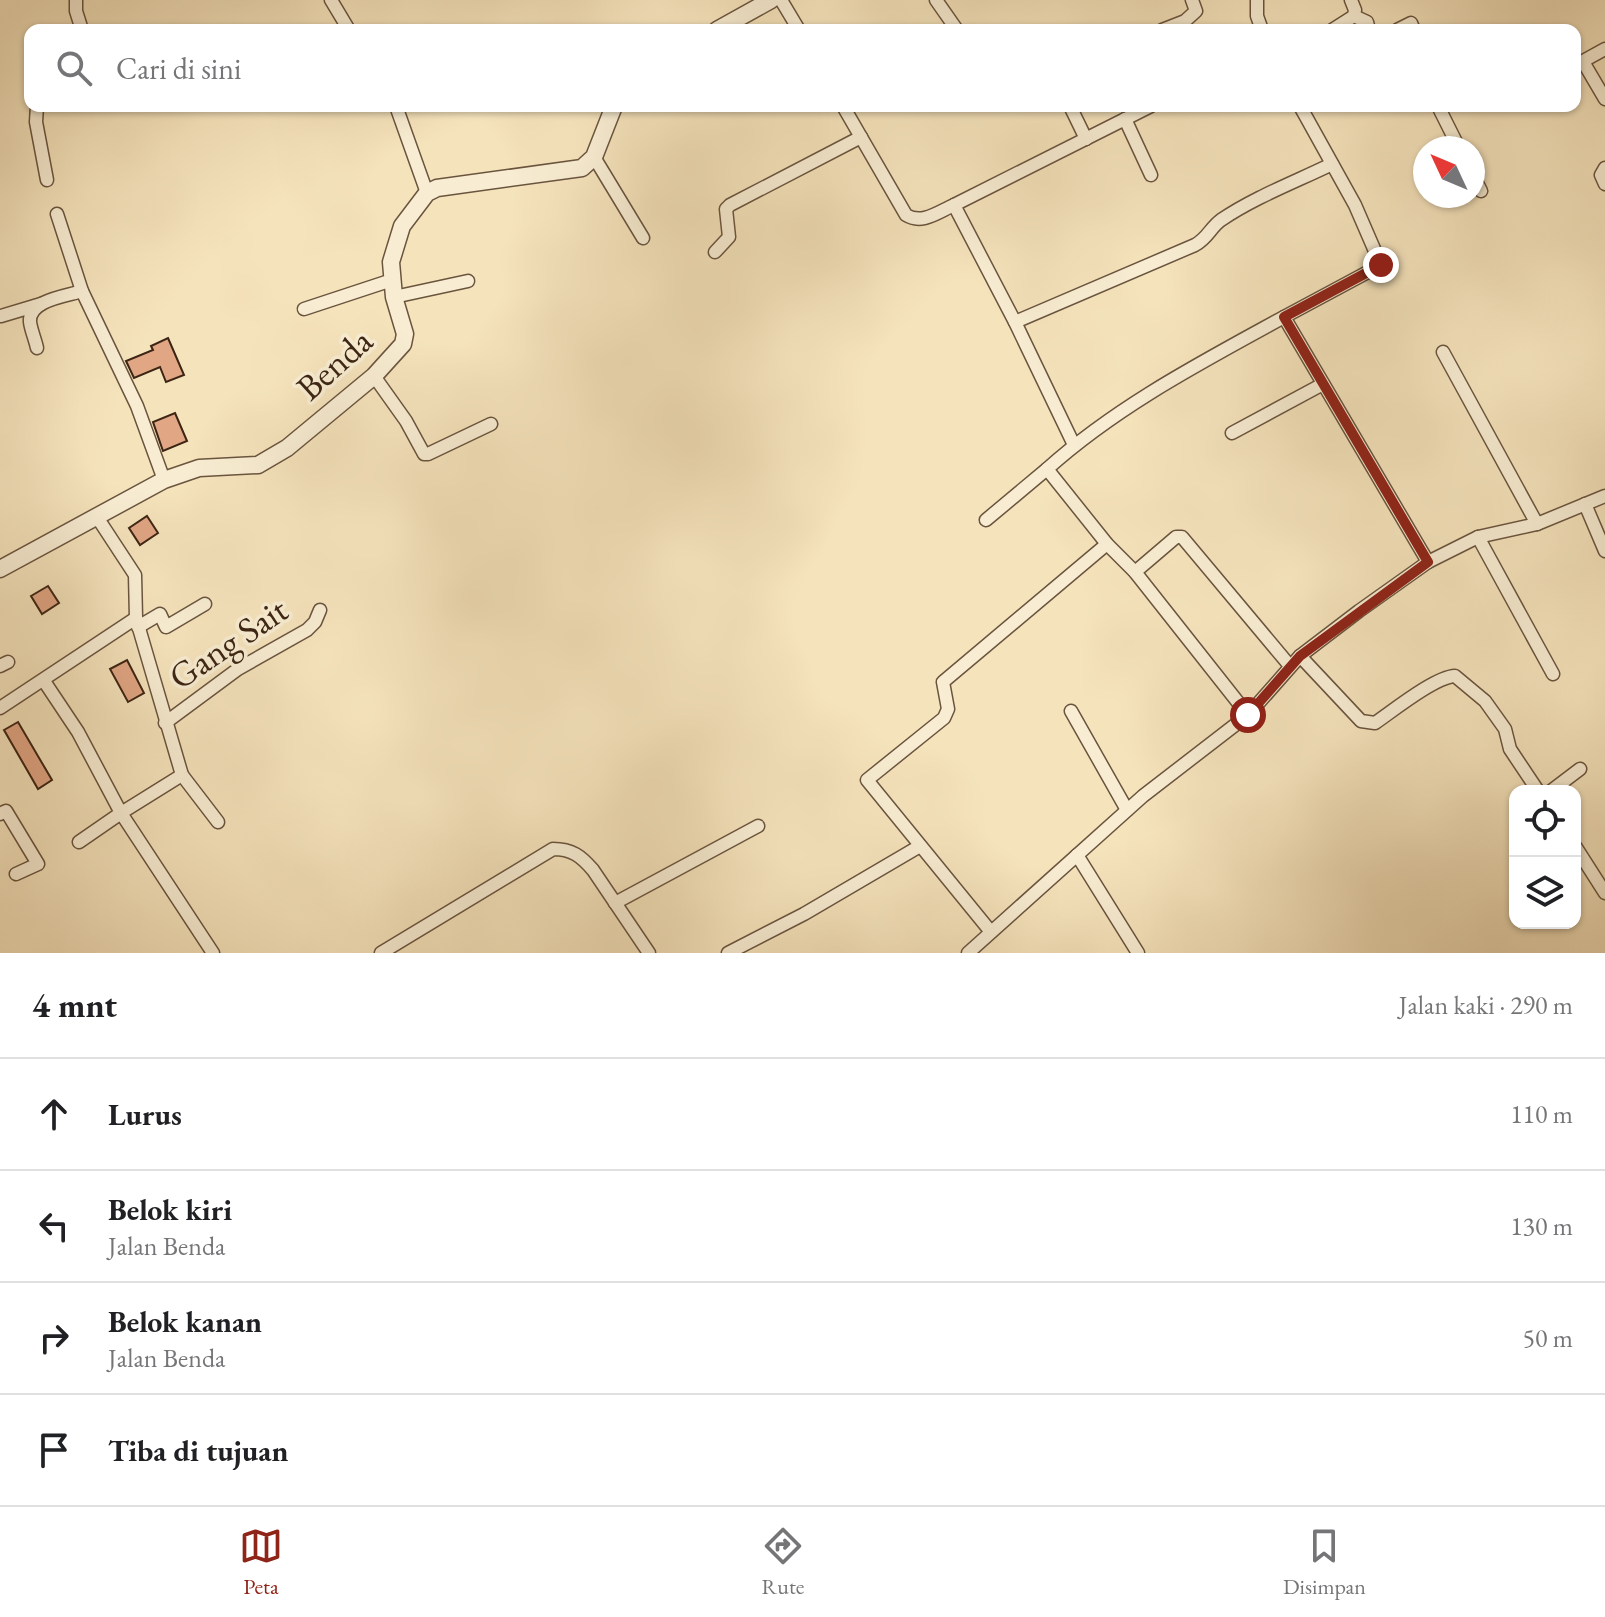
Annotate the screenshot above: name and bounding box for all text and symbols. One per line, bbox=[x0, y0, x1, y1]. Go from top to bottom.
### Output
search box bbox=[24, 24, 1581, 112]
icon: search bbox=[52, 46, 96, 90]
text: Cari di sini bbox=[116, 49, 241, 88]
north arrow bbox=[1413, 136, 1485, 208]
route end bbox=[1363, 247, 1399, 283]
street label: Benda bbox=[286, 317, 382, 410]
street label: Gang Sait bbox=[159, 586, 297, 700]
route start bbox=[1230, 697, 1266, 733]
map controls bbox=[1509, 785, 1581, 929]
button: locate bbox=[1509, 785, 1581, 857]
button: layers bbox=[1509, 857, 1581, 929]
text: 4 mnt bbox=[32, 983, 117, 1027]
text: Jalan kaki · 290 m bbox=[1399, 988, 1573, 1022]
icon: ahead bbox=[32, 1092, 76, 1136]
text: Lurus bbox=[108, 1095, 182, 1134]
text: 110 m bbox=[1510, 1097, 1573, 1131]
text: Belok kiri bbox=[108, 1190, 232, 1229]
icon: left bbox=[32, 1204, 76, 1248]
text: 130 m bbox=[1510, 1209, 1573, 1243]
text: Jalan Benda bbox=[108, 1229, 225, 1263]
text: Belok kanan bbox=[108, 1302, 262, 1341]
icon: right bbox=[32, 1316, 76, 1360]
text: 50 m bbox=[1523, 1321, 1573, 1355]
text: Jalan Benda bbox=[108, 1341, 225, 1375]
icon: arrive bbox=[32, 1428, 76, 1472]
text: Tiba di tujuan bbox=[108, 1431, 288, 1470]
tab: Peta bbox=[239, 1524, 283, 1601]
tab: Rute bbox=[761, 1524, 805, 1601]
tab: Disimpan bbox=[1283, 1524, 1366, 1601]

